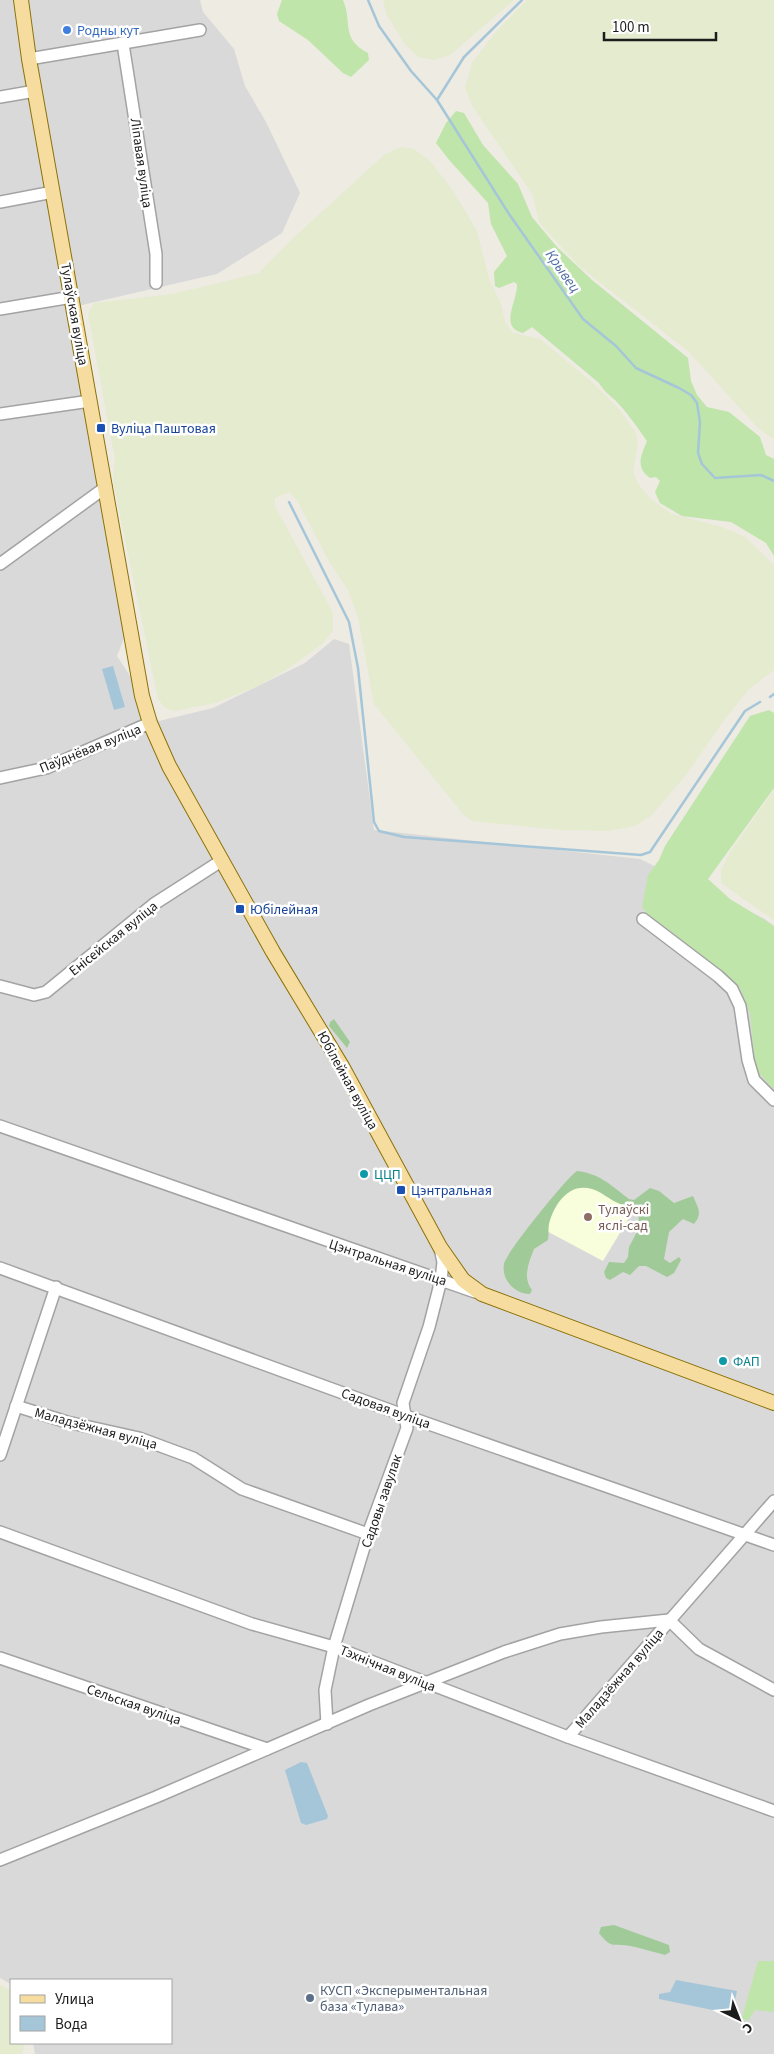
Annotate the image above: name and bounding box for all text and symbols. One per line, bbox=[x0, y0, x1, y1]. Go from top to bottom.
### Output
scale bar bbox=[604, 10, 716, 42]
text: 100 m bbox=[612, 17, 650, 38]
place label: Родны кут bbox=[77, 21, 140, 41]
marker: Родны кут bbox=[61, 24, 73, 36]
street label: Ліпавая вуліца bbox=[125, 117, 157, 209]
water label: Крывец bbox=[540, 245, 585, 297]
street label: Тулаўская вуліца bbox=[55, 261, 93, 367]
place label: Вуліца Паштовая bbox=[111, 419, 216, 439]
marker: Вуліца Паштовая bbox=[95, 422, 107, 434]
street label: Паўднёвая вуліца bbox=[36, 719, 144, 778]
street label: Енісейская вуліца bbox=[65, 897, 162, 981]
place label: Юбілейная bbox=[250, 900, 318, 920]
marker: Юбілейная bbox=[234, 903, 246, 915]
street label: Юбілейная вуліца bbox=[312, 1027, 383, 1134]
place label: ЦЦП bbox=[374, 1165, 401, 1185]
marker: ЦЦП bbox=[358, 1168, 370, 1180]
place label: Цэнтральная bbox=[411, 1181, 492, 1201]
marker: Цэнтральная bbox=[395, 1184, 407, 1196]
place label: Тулаўскі яслі-сад bbox=[598, 1200, 649, 1236]
marker: Тулаўскі яслі-сад bbox=[582, 1211, 594, 1223]
street label: Цэнтральная вуліца bbox=[326, 1234, 449, 1291]
place label: ФАП bbox=[733, 1352, 760, 1372]
marker: ФАП bbox=[717, 1355, 729, 1367]
street label: Садовая вуліца bbox=[338, 1384, 433, 1434]
street label: Маладзёжная вуліца bbox=[32, 1403, 159, 1455]
street label: Садовы завулак bbox=[357, 1452, 407, 1551]
street label: Маладзёжная вуліца bbox=[571, 1624, 669, 1733]
street label: Тэхнічная вуліца bbox=[337, 1641, 439, 1697]
street label: Сельская вуліца bbox=[84, 1679, 184, 1730]
legend bbox=[10, 1979, 172, 2044]
place label: КУСП «Эксперыментальная база «Тулава» bbox=[320, 1981, 487, 2017]
text: Улица bbox=[55, 1989, 94, 2010]
marker: КУСП «Эксперыментальная база «Тулава» bbox=[304, 1992, 316, 2004]
north arrow bbox=[714, 1994, 764, 2044]
text: Вода bbox=[55, 2014, 88, 2035]
text: С bbox=[737, 2018, 757, 2038]

